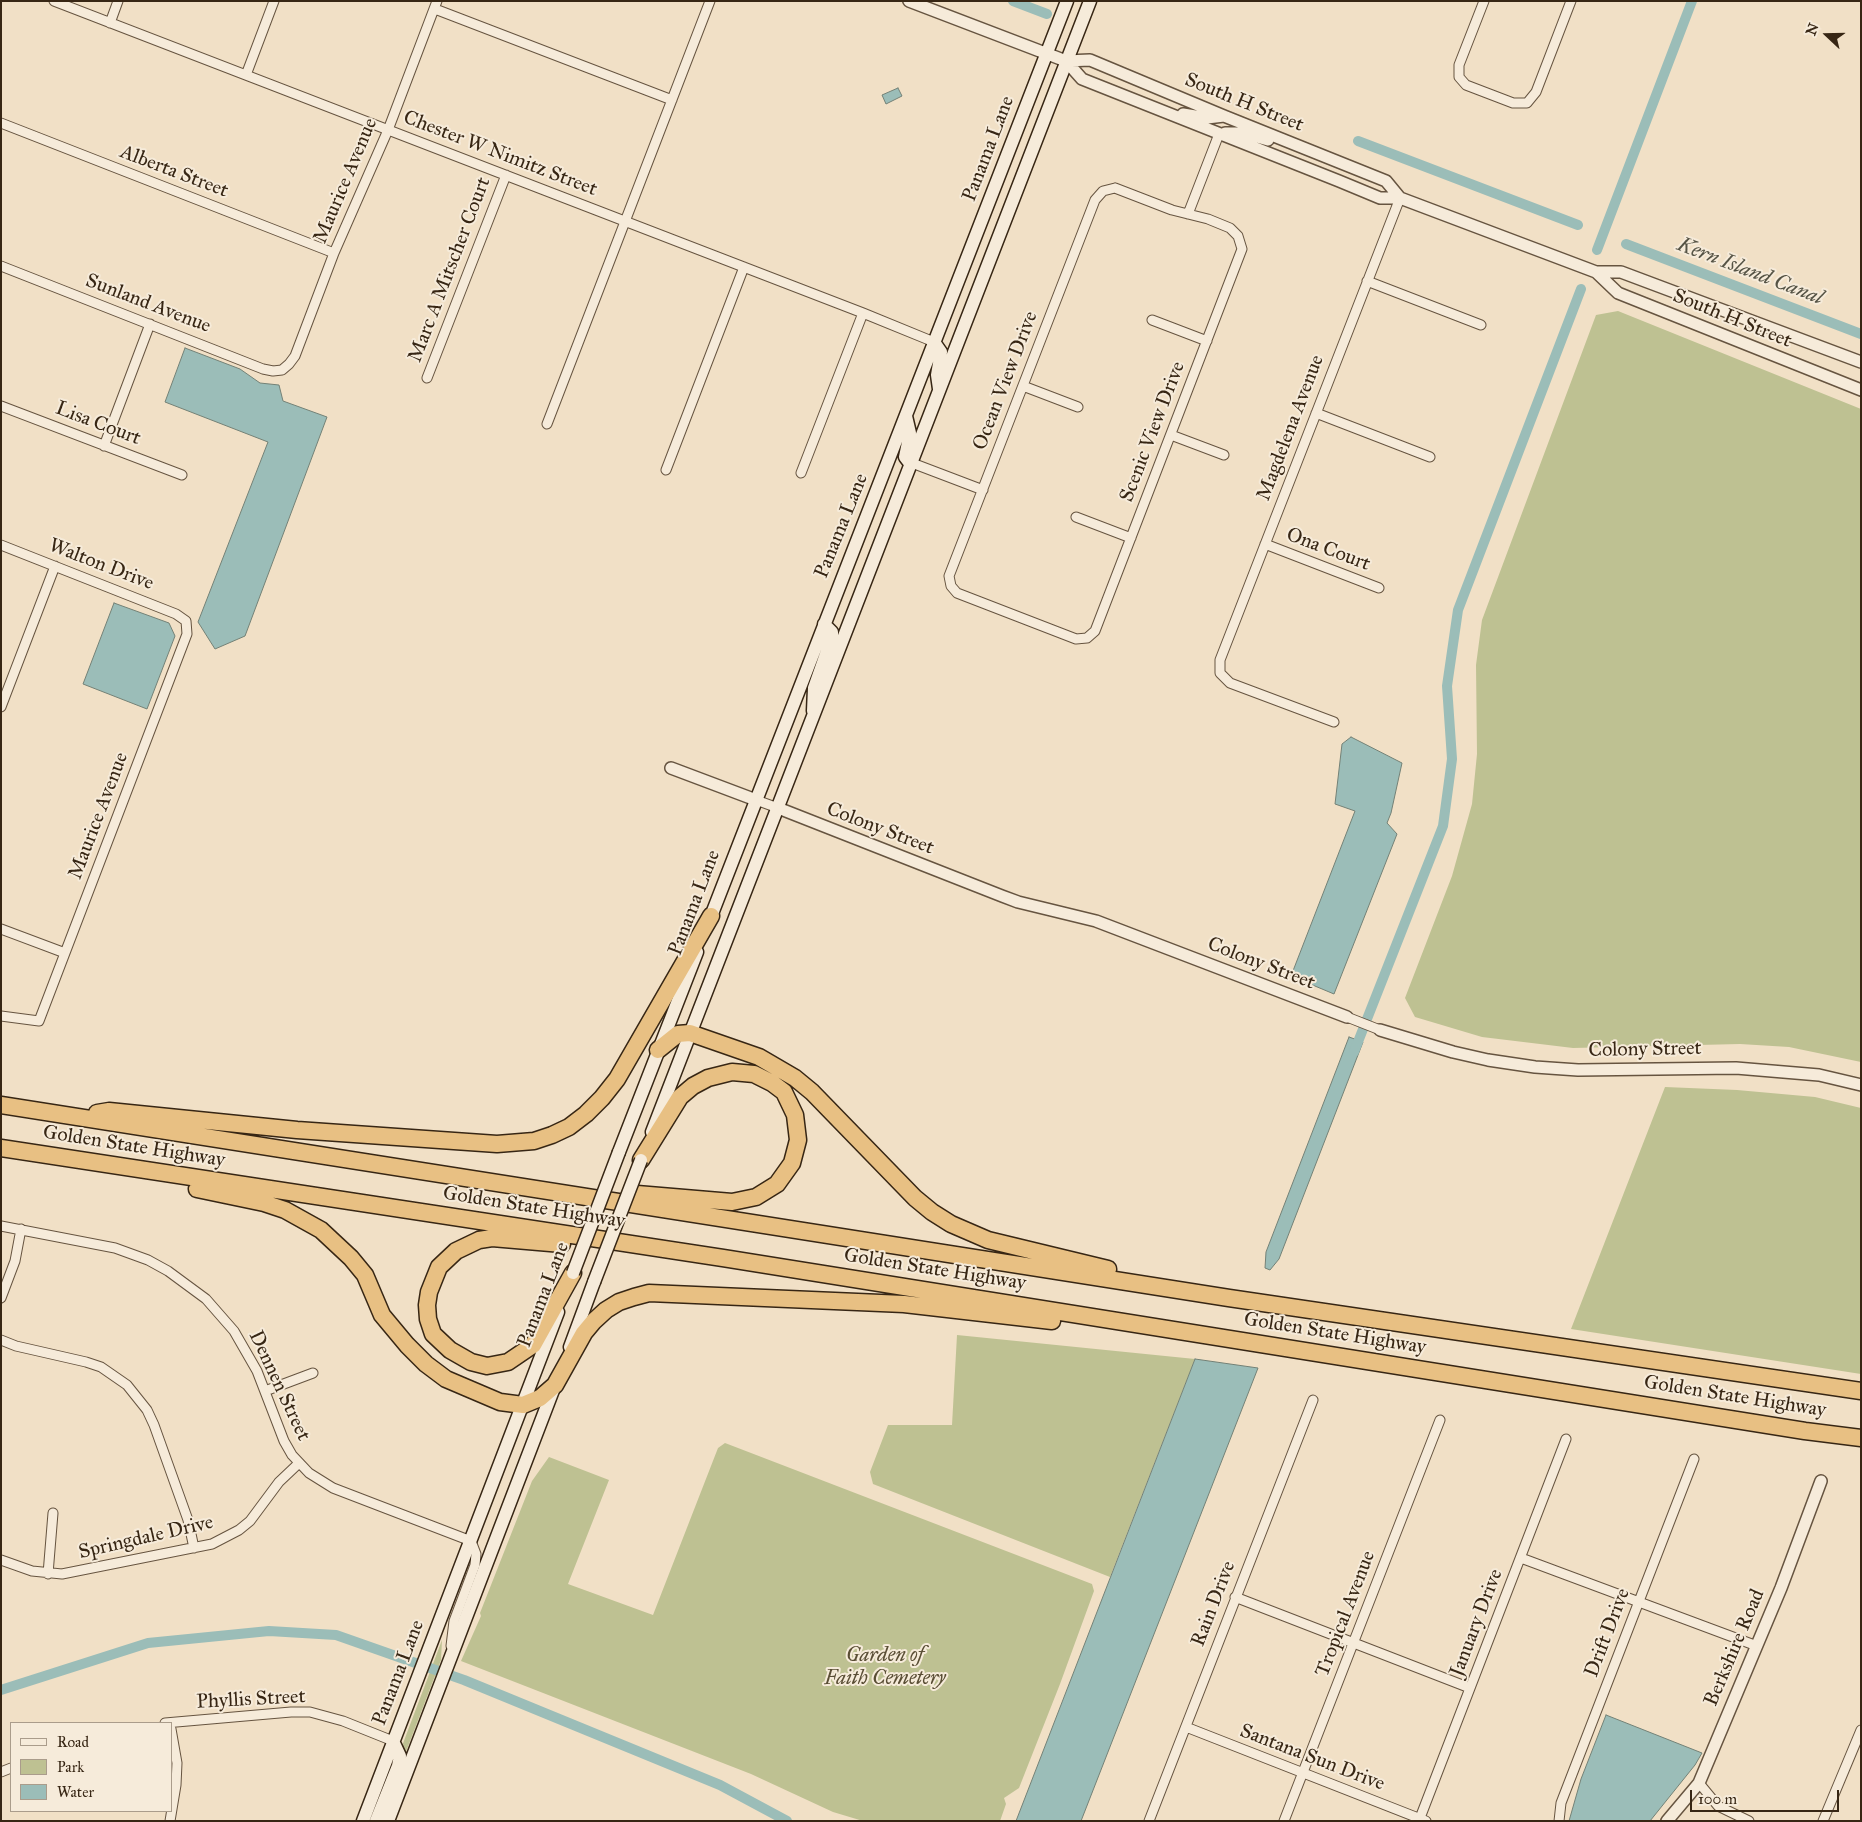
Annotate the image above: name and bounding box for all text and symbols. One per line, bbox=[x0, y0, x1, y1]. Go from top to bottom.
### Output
north arrow bbox=[1802, 10, 1852, 60]
text: N bbox=[1802, 21, 1823, 38]
street label: South H Street bbox=[1181, 68, 1307, 138]
street label: Panama Lane bbox=[958, 93, 1020, 205]
street label: Chester W Nimitz Street bbox=[400, 106, 600, 202]
street label: Maurice Avenue bbox=[309, 115, 383, 247]
street label: Alberta Street bbox=[117, 140, 231, 204]
street label: Marc A Mitscher Court bbox=[404, 174, 496, 366]
water label: Kern Island Canal bbox=[1674, 233, 1826, 311]
street label: Sunland Avenue bbox=[82, 269, 214, 339]
street label: South H Street bbox=[1669, 284, 1795, 354]
street label: Ocean View Drive bbox=[968, 308, 1044, 454]
street label: Magdelena Avenue bbox=[1252, 352, 1330, 504]
street label: Scenic View Drive bbox=[1115, 358, 1191, 506]
street label: Lisa Court bbox=[52, 397, 144, 451]
street label: Panama Lane bbox=[810, 470, 874, 582]
street label: Ona Court bbox=[1283, 523, 1373, 577]
street label: Walton Drive bbox=[45, 534, 157, 596]
street label: Maurice Avenue bbox=[64, 749, 134, 883]
street label: Colony Street bbox=[823, 798, 937, 860]
street label: Panama Lane bbox=[664, 847, 726, 959]
street label: Colony Street bbox=[1204, 933, 1318, 995]
street label: Colony Street bbox=[1588, 1037, 1702, 1063]
street label: Golden State Highway bbox=[41, 1121, 227, 1173]
street label: Golden State Highway bbox=[441, 1182, 627, 1234]
street label: Panama Lane bbox=[513, 1239, 575, 1351]
street label: Golden State Highway bbox=[842, 1244, 1028, 1296]
street label: Golden State Highway bbox=[1242, 1308, 1428, 1360]
street label: Dennen Street bbox=[243, 1327, 315, 1445]
street label: Golden State Highway bbox=[1642, 1371, 1828, 1423]
street label: Springdale Drive bbox=[76, 1511, 216, 1565]
street label: Tropical Avenue bbox=[1311, 1548, 1381, 1680]
street label: Rain Drive bbox=[1187, 1558, 1241, 1650]
street label: January Drive bbox=[1445, 1566, 1509, 1680]
street label: Drift Drive bbox=[1580, 1585, 1636, 1681]
street label: Berkshire Road bbox=[1700, 1586, 1770, 1710]
street label: Panama Lane bbox=[368, 1617, 430, 1729]
park label: Garden of Faith Cemetery bbox=[824, 1644, 946, 1691]
street label: Phyllis Street bbox=[196, 1685, 306, 1715]
street label: Santana Sun Drive bbox=[1236, 1719, 1388, 1797]
legend bbox=[10, 1722, 172, 1812]
text: Road bbox=[57, 1733, 89, 1751]
text: Park bbox=[57, 1758, 84, 1776]
scale bar bbox=[1692, 1780, 1841, 1812]
text: Water bbox=[57, 1783, 94, 1801]
text: 100 m bbox=[1698, 1790, 1737, 1808]

